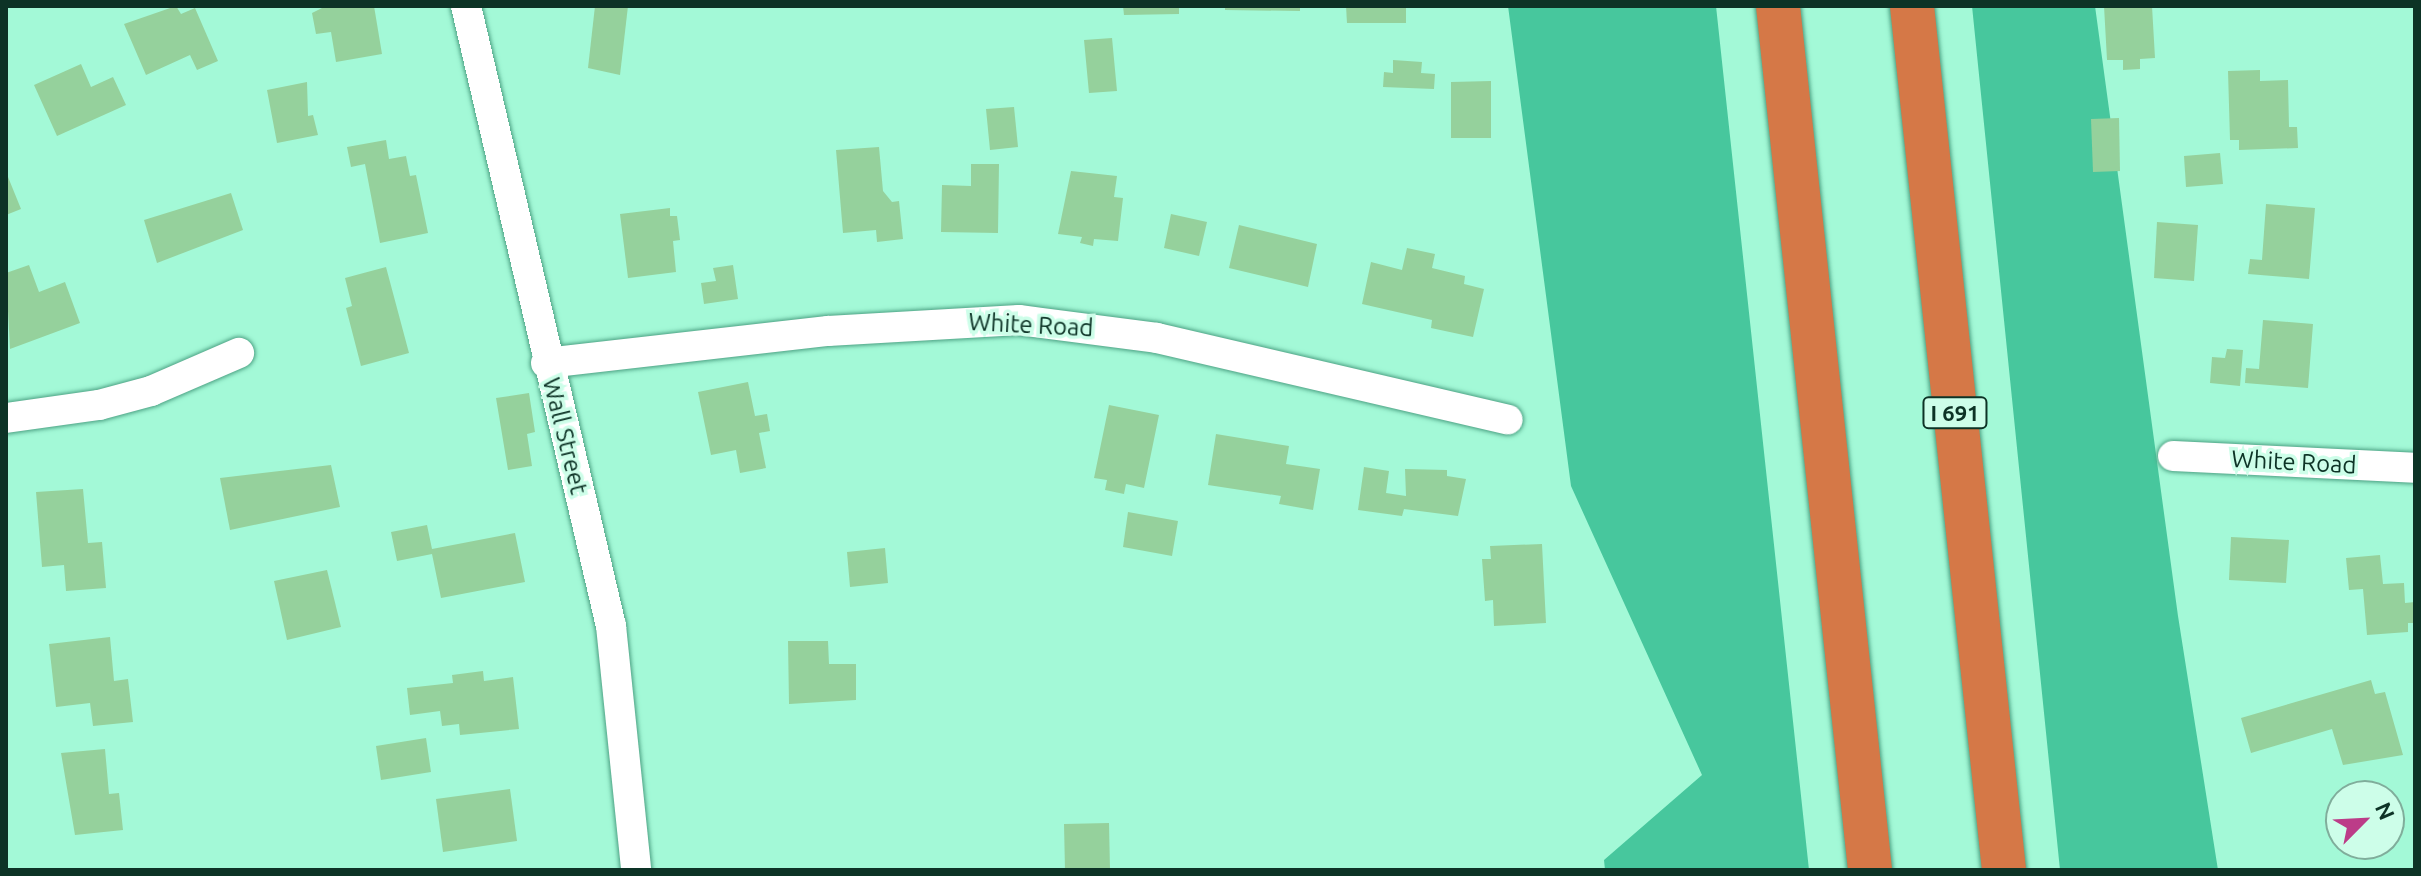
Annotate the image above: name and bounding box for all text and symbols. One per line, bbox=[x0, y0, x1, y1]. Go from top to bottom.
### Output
street label: White Road bbox=[968, 307, 1094, 343]
street label: Wall Street bbox=[537, 375, 593, 497]
road number: I 691 bbox=[1921, 395, 1989, 431]
street label: White Road bbox=[2231, 444, 2357, 480]
north arrow bbox=[2325, 780, 2405, 860]
text: N bbox=[2371, 798, 2400, 823]

